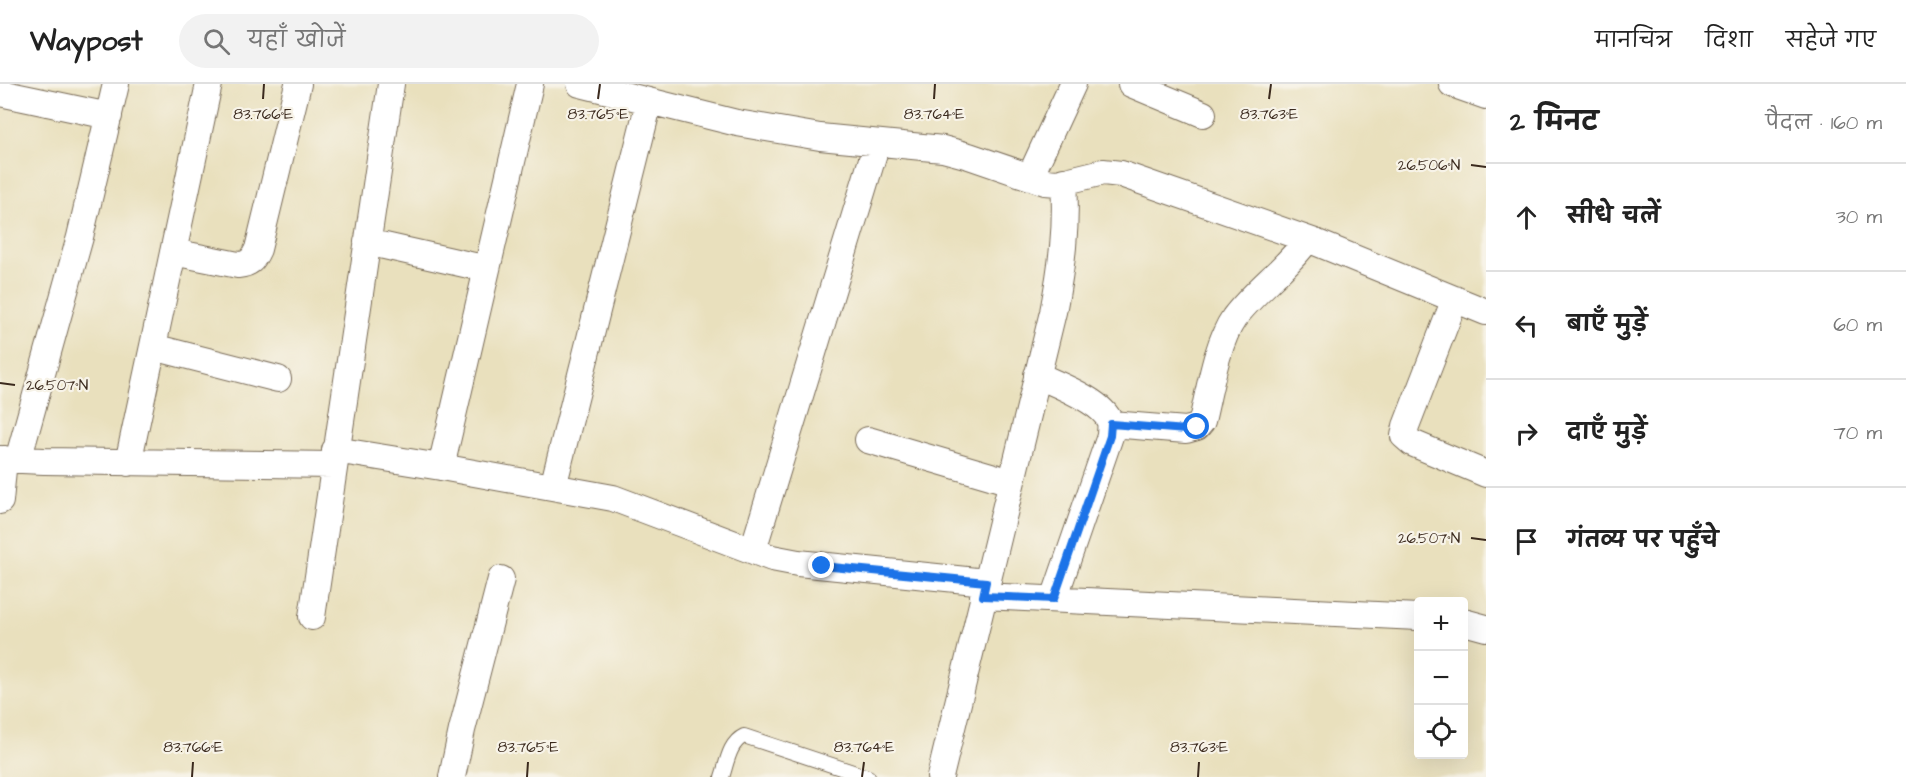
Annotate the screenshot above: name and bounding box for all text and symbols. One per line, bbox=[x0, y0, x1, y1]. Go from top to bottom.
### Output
search box bbox=[179, 14, 599, 68]
text: Waypost bbox=[30, 22, 143, 61]
icon: search bbox=[200, 25, 233, 58]
text: यहाँ खोजें bbox=[248, 25, 345, 56]
text: मानचित्र bbox=[1595, 26, 1672, 55]
text: दिशा bbox=[1705, 26, 1753, 55]
text: सहेजे गए bbox=[1786, 26, 1876, 55]
text: 83.766°E bbox=[233, 104, 293, 125]
text: 83.765°E bbox=[568, 104, 629, 125]
text: 83.764°E bbox=[904, 104, 964, 125]
text: 83.763°E bbox=[1240, 104, 1298, 125]
text: 2 मिनट bbox=[1510, 104, 1598, 140]
text: पैदल · 160 m bbox=[1766, 109, 1882, 137]
text: 26.506°N bbox=[1398, 155, 1460, 176]
icon: ahead bbox=[1510, 201, 1543, 234]
text: सीधे चलें bbox=[1567, 201, 1660, 232]
text: 30 m bbox=[1836, 203, 1882, 231]
icon: left bbox=[1510, 309, 1543, 342]
text: बाएँ मुड़ें bbox=[1567, 309, 1647, 340]
text: 60 m bbox=[1833, 311, 1882, 339]
text: 26.507°N bbox=[26, 375, 88, 396]
route start bbox=[1183, 413, 1209, 439]
icon: right bbox=[1510, 417, 1543, 450]
text: दाएँ मुड़ें bbox=[1567, 417, 1647, 448]
text: 70 m bbox=[1834, 419, 1882, 447]
icon: arrive bbox=[1510, 525, 1543, 558]
text: गंतव्य पर पहुँचे bbox=[1567, 525, 1718, 556]
text: 26.507°N bbox=[1398, 528, 1460, 549]
route end bbox=[808, 552, 834, 578]
map controls bbox=[1414, 597, 1468, 759]
button: + bbox=[1414, 597, 1468, 651]
button: − bbox=[1414, 651, 1468, 705]
button: locate bbox=[1414, 705, 1468, 759]
text: 83.766°E bbox=[163, 737, 223, 758]
text: 83.765°E bbox=[498, 737, 559, 758]
text: 83.764°E bbox=[834, 737, 894, 758]
text: 83.763°E bbox=[1170, 737, 1228, 758]

